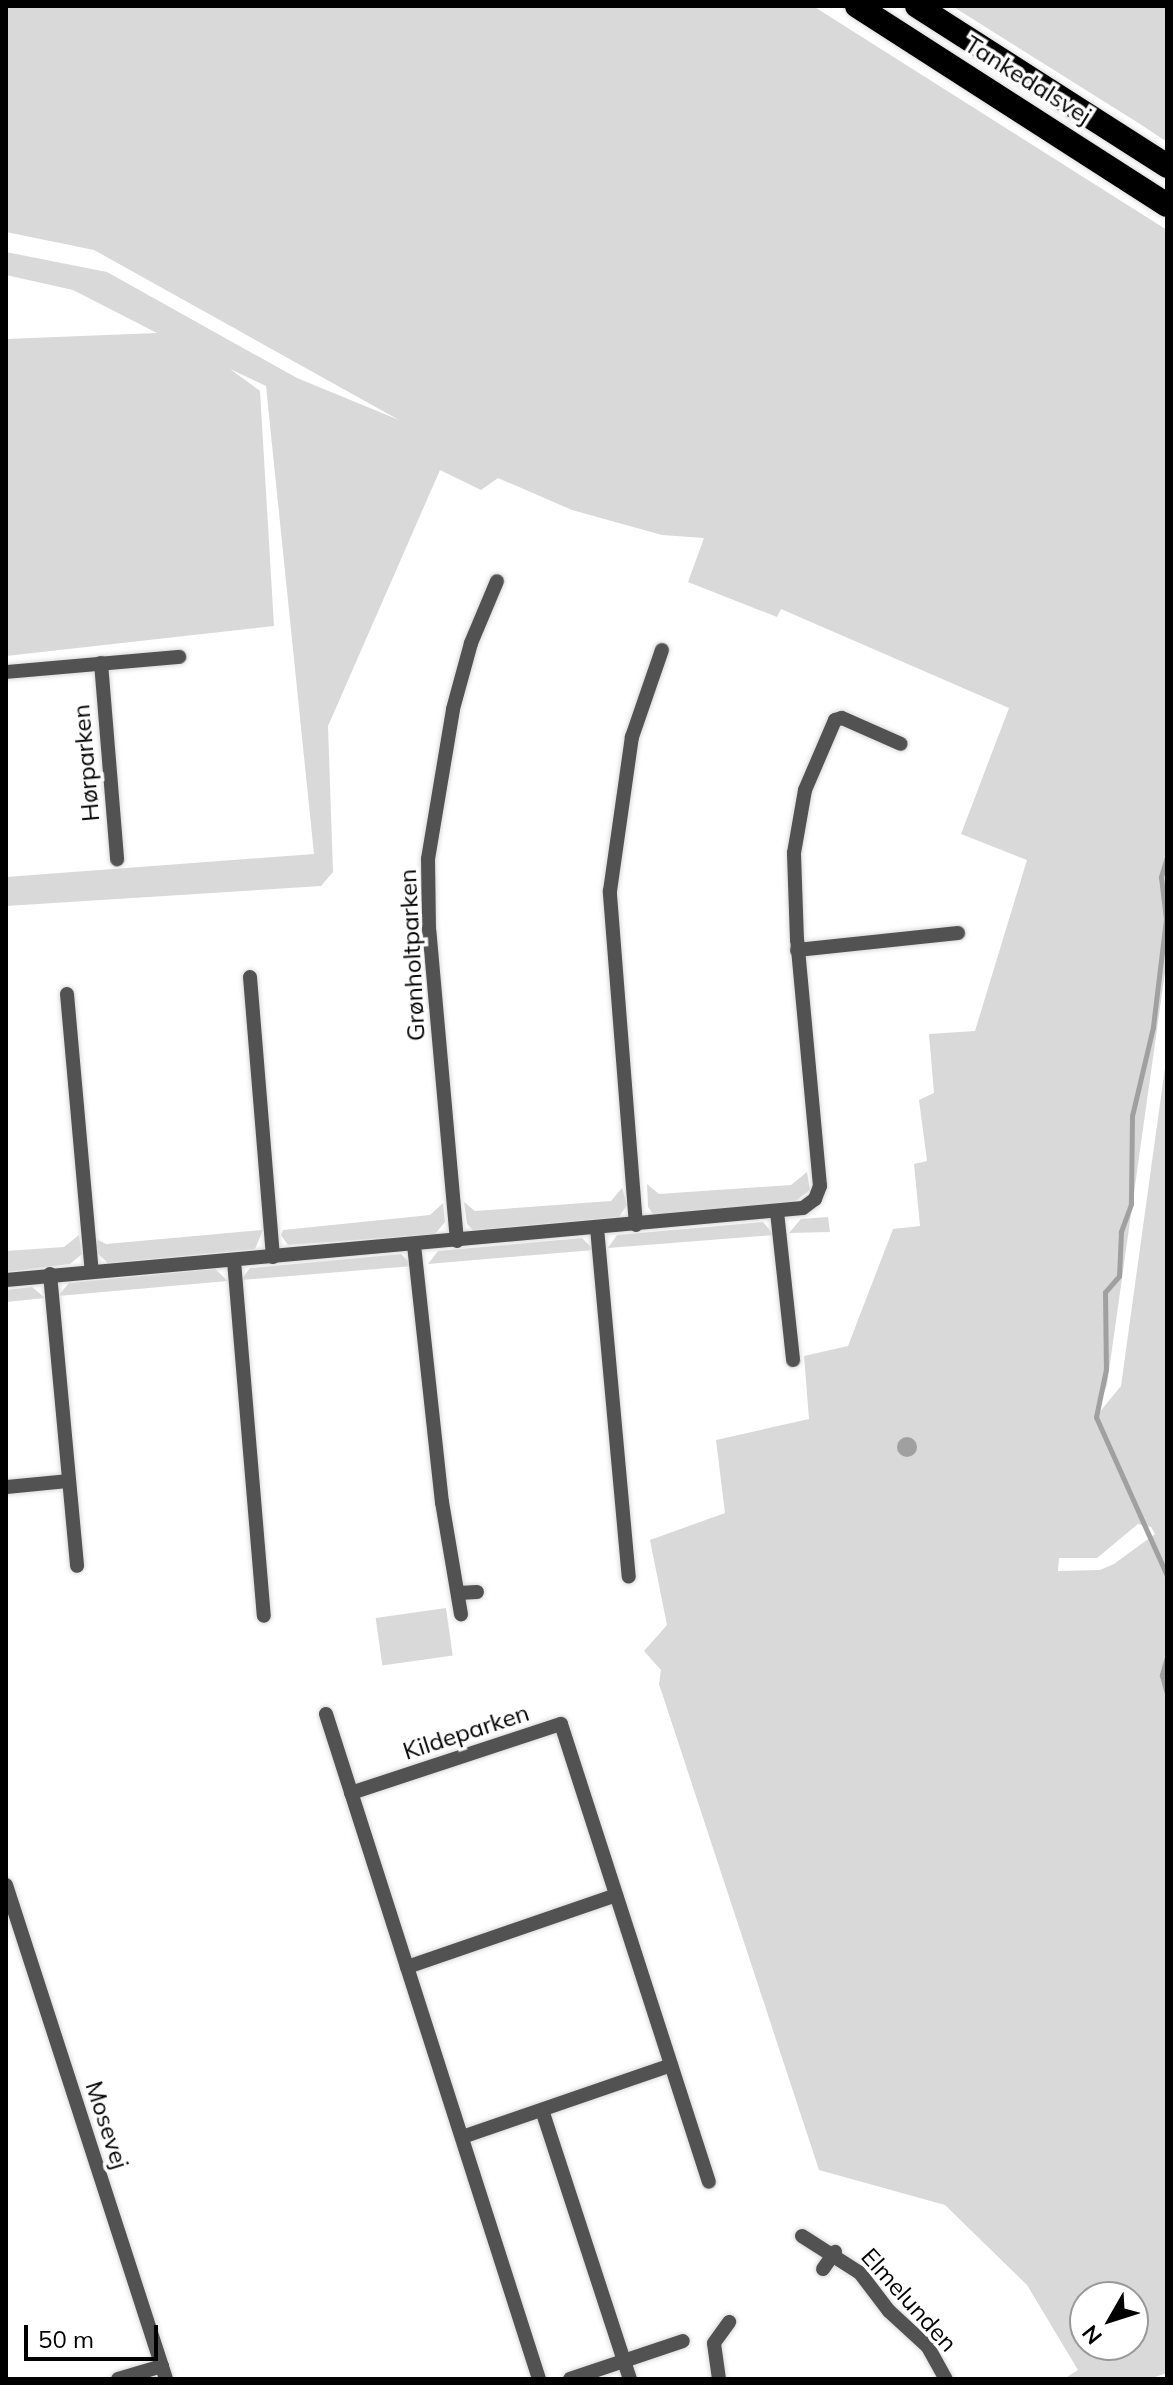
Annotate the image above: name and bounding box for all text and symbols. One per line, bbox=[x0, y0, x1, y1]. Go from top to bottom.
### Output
street label: Tankedalsvej bbox=[959, 30, 1097, 130]
street label: Hørparken bbox=[67, 703, 105, 823]
street label: Grønholtparken bbox=[393, 868, 431, 1042]
street label: Kildeparken bbox=[399, 1698, 533, 1766]
street label: Mosevej bbox=[79, 2078, 135, 2172]
street label: Elmelunden bbox=[855, 2242, 963, 2358]
north arrow bbox=[1069, 2281, 1149, 2361]
scale bar bbox=[28, 2309, 162, 2359]
text: N bbox=[1076, 2320, 1108, 2350]
text: 50 m bbox=[38, 2324, 94, 2354]

